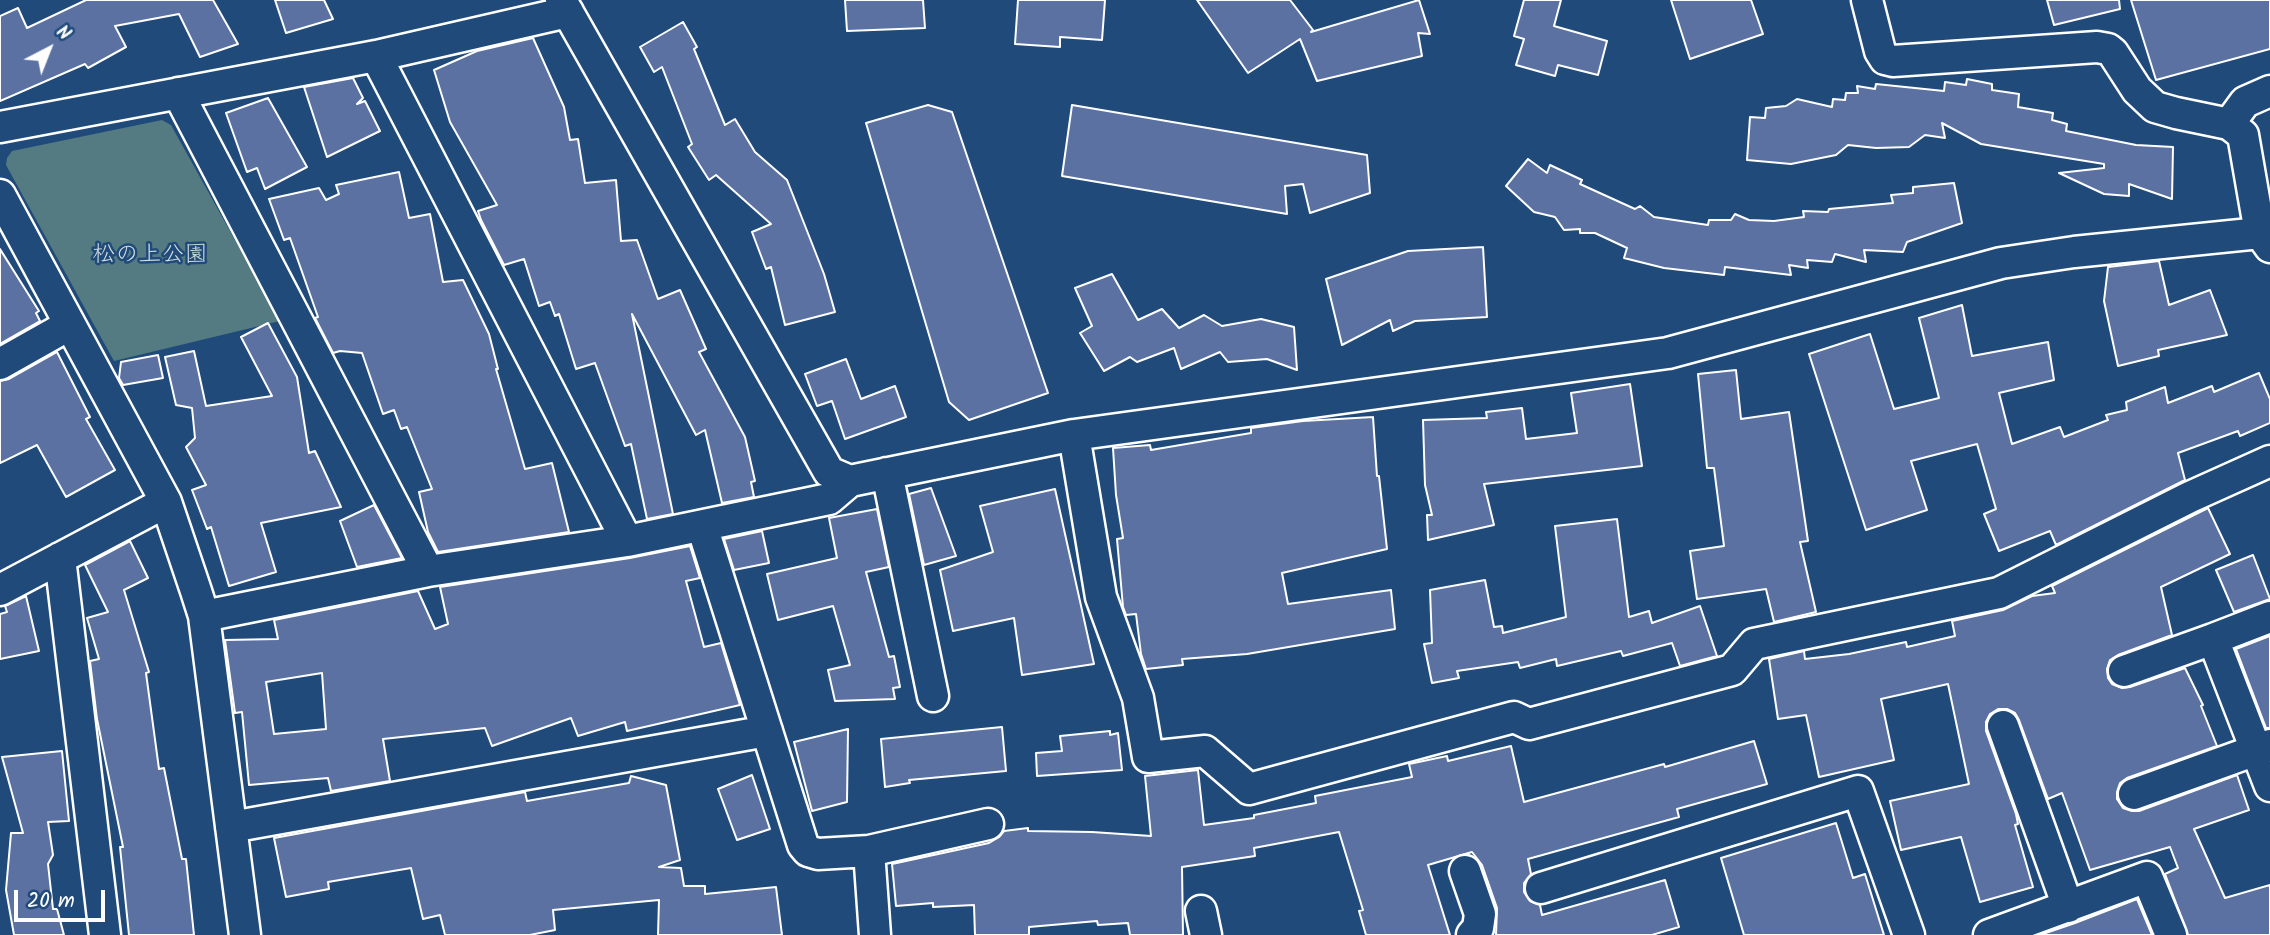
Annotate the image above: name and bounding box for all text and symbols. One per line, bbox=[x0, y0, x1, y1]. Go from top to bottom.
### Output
north arrow bbox=[14, 14, 84, 84]
text: N bbox=[49, 18, 78, 49]
park label: 松の上公園 bbox=[93, 243, 207, 271]
scale bar bbox=[18, 876, 108, 920]
text: 20 m bbox=[27, 885, 75, 918]

